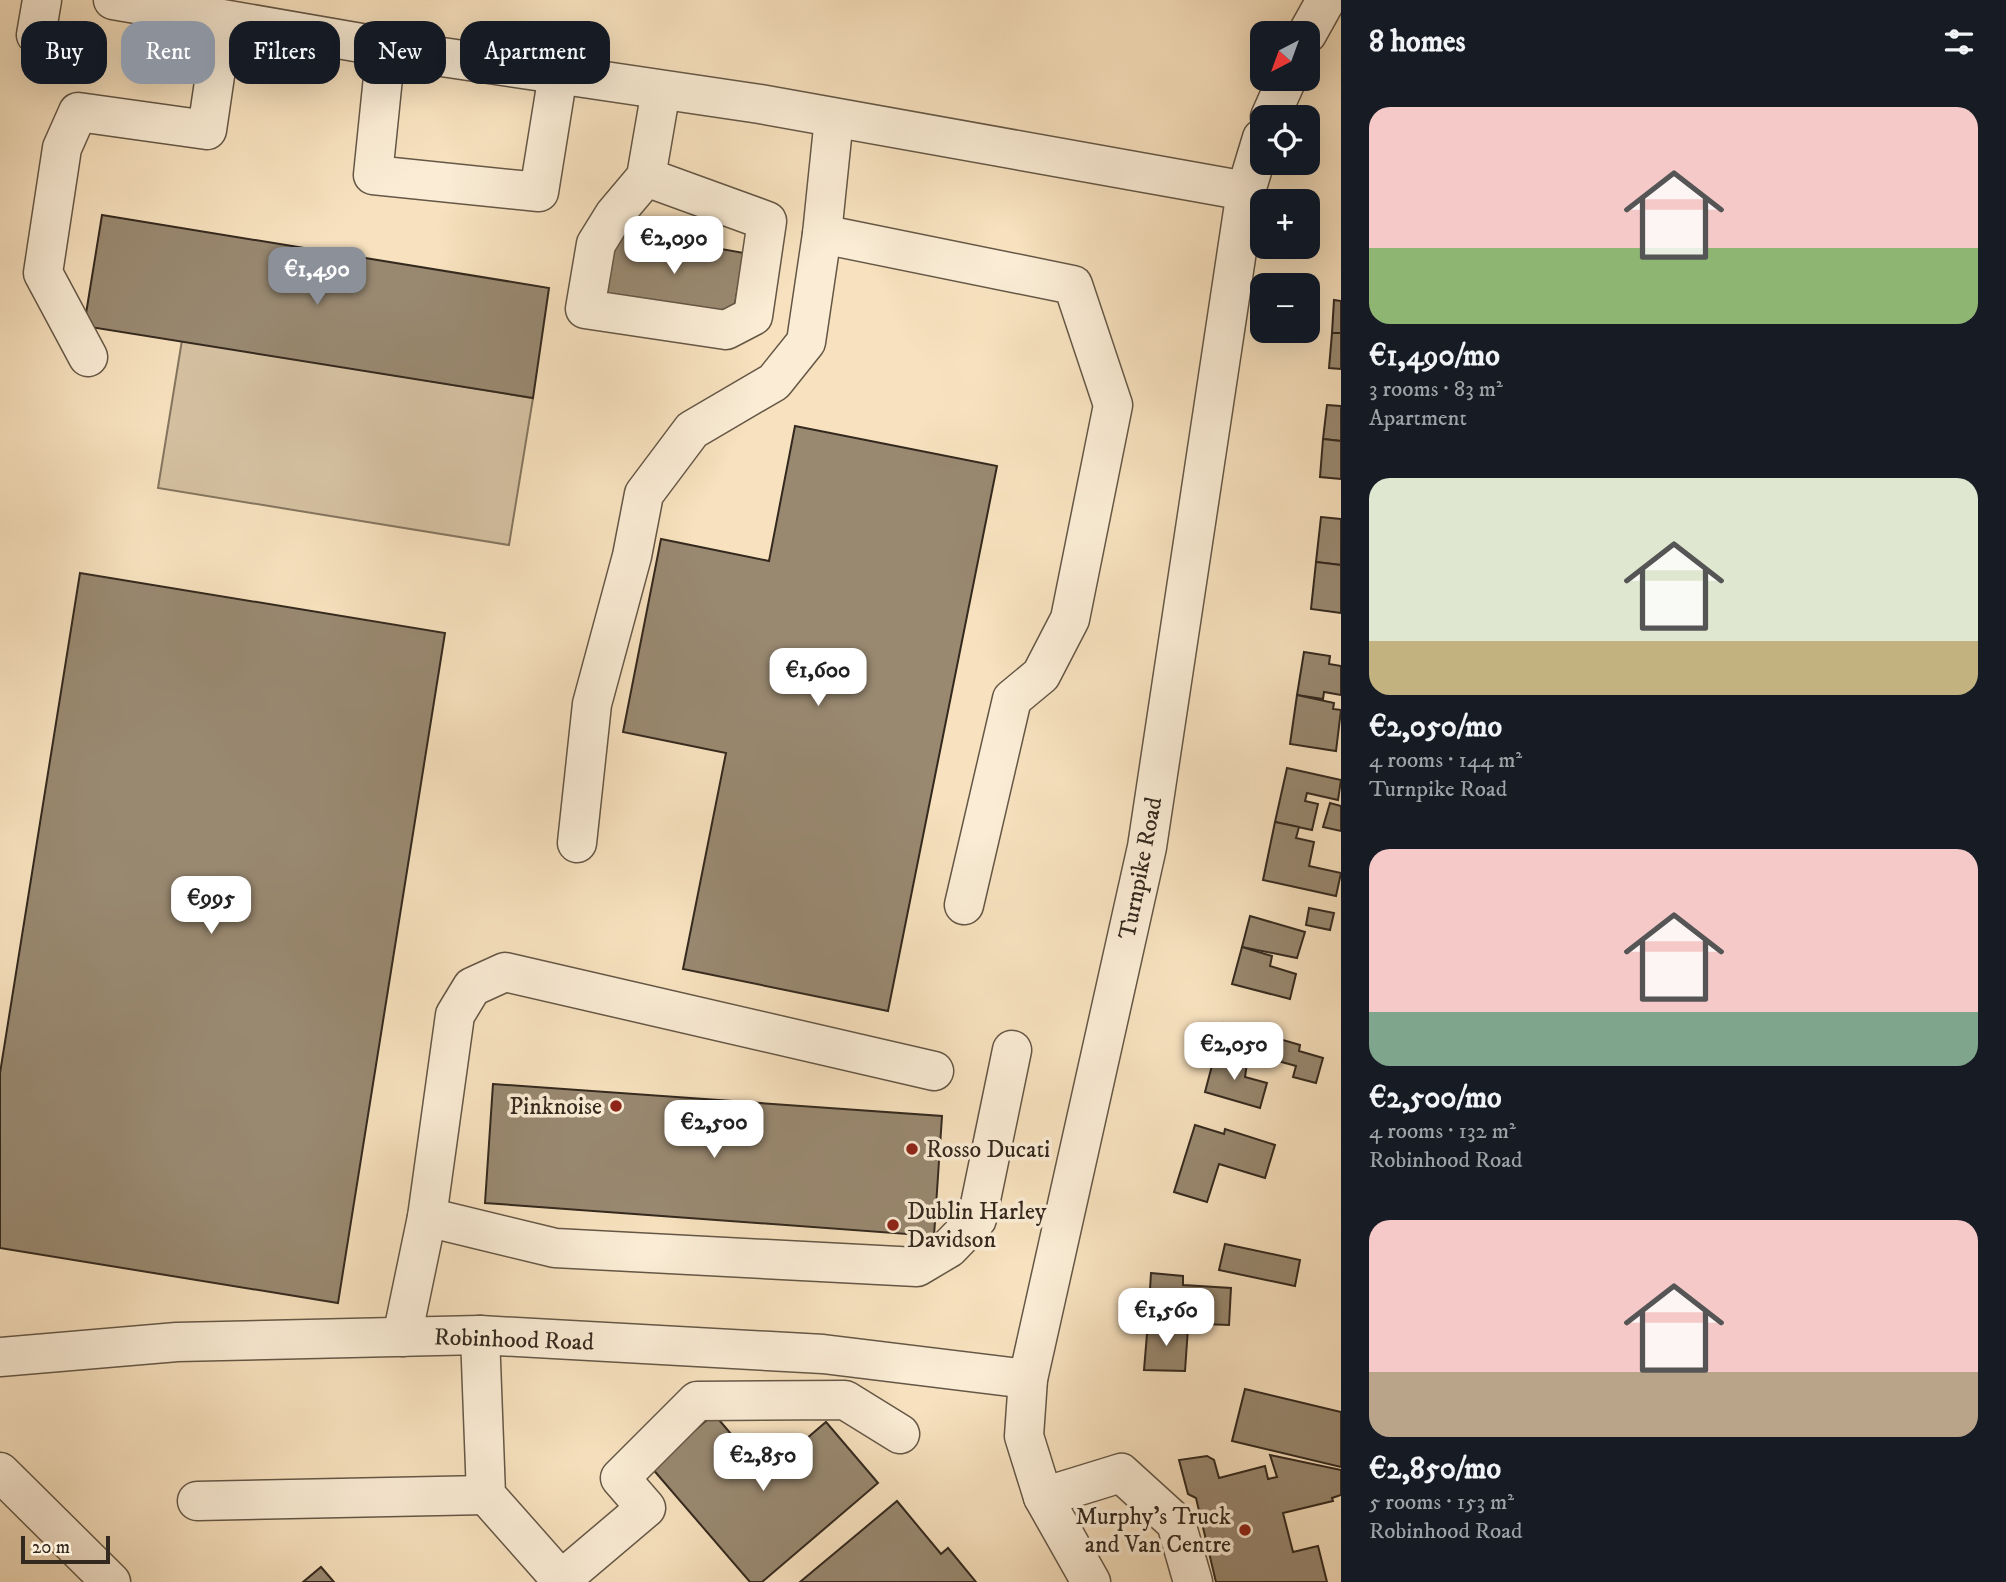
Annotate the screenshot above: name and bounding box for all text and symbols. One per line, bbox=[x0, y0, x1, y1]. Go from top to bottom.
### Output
chip: Buy bbox=[21, 21, 107, 84]
chip: Rent bbox=[121, 21, 215, 84]
chip: Filters bbox=[229, 21, 340, 84]
chip: New bbox=[354, 21, 446, 84]
chip: Apartment bbox=[460, 21, 610, 84]
north arrow bbox=[1250, 21, 1320, 91]
map controls bbox=[1250, 21, 1320, 343]
icon: filters bbox=[1940, 23, 1978, 61]
text: 8 homes bbox=[1369, 24, 1466, 61]
button: locate bbox=[1250, 105, 1320, 175]
icon: home bbox=[1611, 152, 1737, 278]
button: + bbox=[1250, 189, 1320, 259]
pin: €2,090 bbox=[617, 216, 731, 276]
text: €2,090 bbox=[640, 224, 708, 253]
pin: €1,490 bbox=[260, 247, 374, 307]
text: €1,490 bbox=[284, 255, 350, 284]
button: − bbox=[1250, 273, 1320, 343]
text: €1,490/mo bbox=[1369, 338, 1500, 375]
text: 3 rooms · 83 m² bbox=[1369, 375, 1503, 404]
text: Apartment bbox=[1369, 404, 1467, 433]
icon: home bbox=[1611, 523, 1737, 649]
pin: €1,600 bbox=[761, 648, 875, 708]
text: €1,600 bbox=[786, 656, 850, 685]
text: €2,050/mo bbox=[1369, 709, 1502, 746]
text: 4 rooms · 144 m² bbox=[1369, 746, 1522, 775]
text: Turnpike Road bbox=[1369, 775, 1507, 804]
street label: Turnpike Road bbox=[1113, 795, 1169, 942]
pin: €995 bbox=[170, 876, 252, 936]
text: €995 bbox=[187, 884, 235, 913]
icon: home bbox=[1611, 894, 1737, 1020]
pin: €2,050 bbox=[1177, 1023, 1291, 1082]
text: €2,050 bbox=[1200, 1030, 1268, 1059]
text: €2,500/mo bbox=[1369, 1080, 1502, 1117]
place label: Pinknoise bbox=[509, 1092, 602, 1122]
marker: Pinknoise bbox=[608, 1098, 624, 1114]
pin: €2,500 bbox=[657, 1100, 771, 1160]
text: €2,500 bbox=[680, 1108, 748, 1137]
text: 4 rooms · 132 m² bbox=[1369, 1117, 1516, 1146]
place label: Rosso Ducati bbox=[926, 1135, 1050, 1165]
marker: Rosso Ducati bbox=[904, 1141, 920, 1157]
text: Robinhood Road bbox=[1369, 1146, 1523, 1175]
place label: Dublin Harley Davidson bbox=[907, 1197, 1047, 1255]
marker: Dublin Harley Davidson bbox=[885, 1217, 901, 1233]
icon: home bbox=[1611, 1265, 1737, 1391]
pin: €1,560 bbox=[1109, 1288, 1223, 1348]
text: €1,560 bbox=[1134, 1296, 1198, 1325]
street label: Robinhood Road bbox=[433, 1322, 595, 1358]
pin: €2,850 bbox=[706, 1434, 820, 1493]
text: €2,850 bbox=[730, 1441, 796, 1470]
text: €2,850/mo bbox=[1369, 1451, 1501, 1488]
text: 5 rooms · 153 m² bbox=[1369, 1488, 1514, 1517]
place label: Murphy's Truck and Van Centre bbox=[1075, 1502, 1231, 1560]
text: Robinhood Road bbox=[1369, 1517, 1523, 1546]
marker: Murphy's Truck and Van Centre bbox=[1237, 1522, 1253, 1538]
scale bar bbox=[21, 1533, 110, 1565]
text: 20 m bbox=[32, 1536, 70, 1559]

